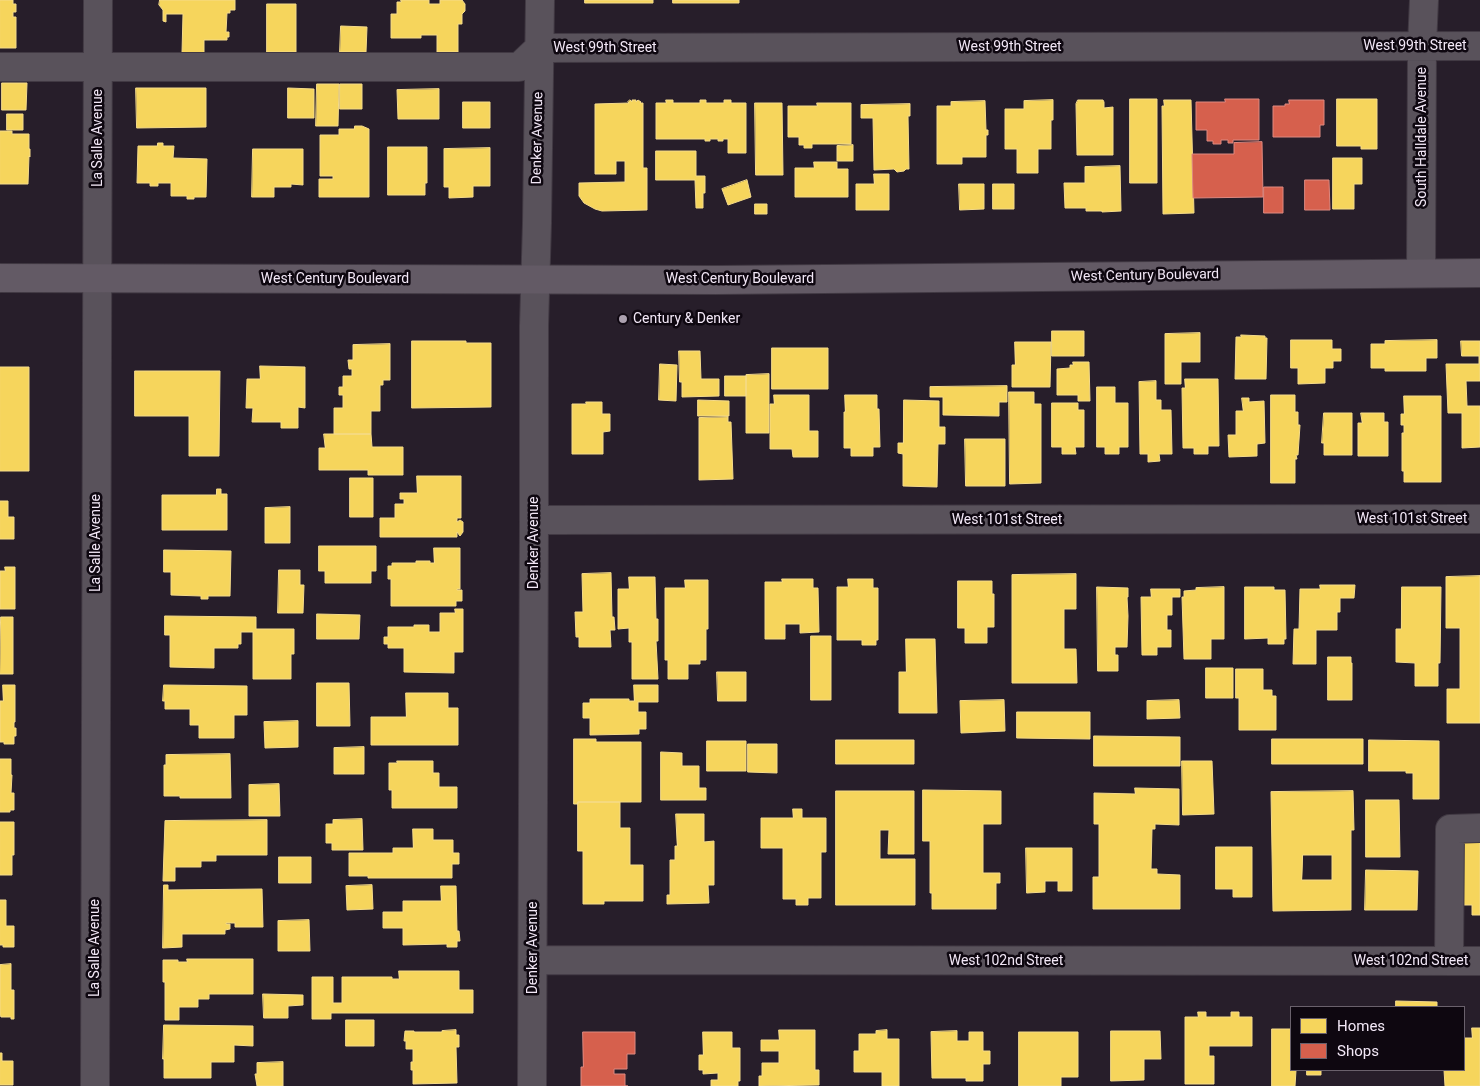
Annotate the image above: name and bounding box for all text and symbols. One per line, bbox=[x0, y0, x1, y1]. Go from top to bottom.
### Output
street label: West 99th Street bbox=[1363, 38, 1467, 54]
street label: West 99th Street bbox=[958, 39, 1062, 55]
street label: West 99th Street bbox=[553, 40, 657, 56]
street label: South Halldale Avenue bbox=[1414, 67, 1430, 207]
street label: La Salle Avenue bbox=[90, 89, 106, 187]
street label: Denker Avenue bbox=[529, 91, 547, 185]
street label: West Century Boulevard bbox=[1071, 266, 1219, 286]
street label: West Century Boulevard bbox=[261, 271, 409, 287]
street label: West Century Boulevard bbox=[666, 271, 814, 287]
place label: Century & Denker bbox=[633, 311, 740, 327]
marker: Century & Denker bbox=[617, 313, 629, 325]
street label: La Salle Avenue bbox=[88, 494, 104, 592]
street label: Denker Avenue bbox=[526, 497, 542, 589]
street label: West 101st Street bbox=[1357, 511, 1467, 527]
street label: West 101st Street bbox=[952, 512, 1062, 528]
street label: La Salle Avenue bbox=[87, 899, 103, 997]
street label: Denker Avenue bbox=[525, 902, 541, 994]
street label: West 102nd Street bbox=[949, 953, 1063, 969]
street label: West 102nd Street bbox=[1354, 953, 1468, 969]
legend bbox=[1290, 1006, 1465, 1071]
text: Homes bbox=[1337, 1017, 1385, 1035]
text: Shops bbox=[1337, 1042, 1379, 1060]

